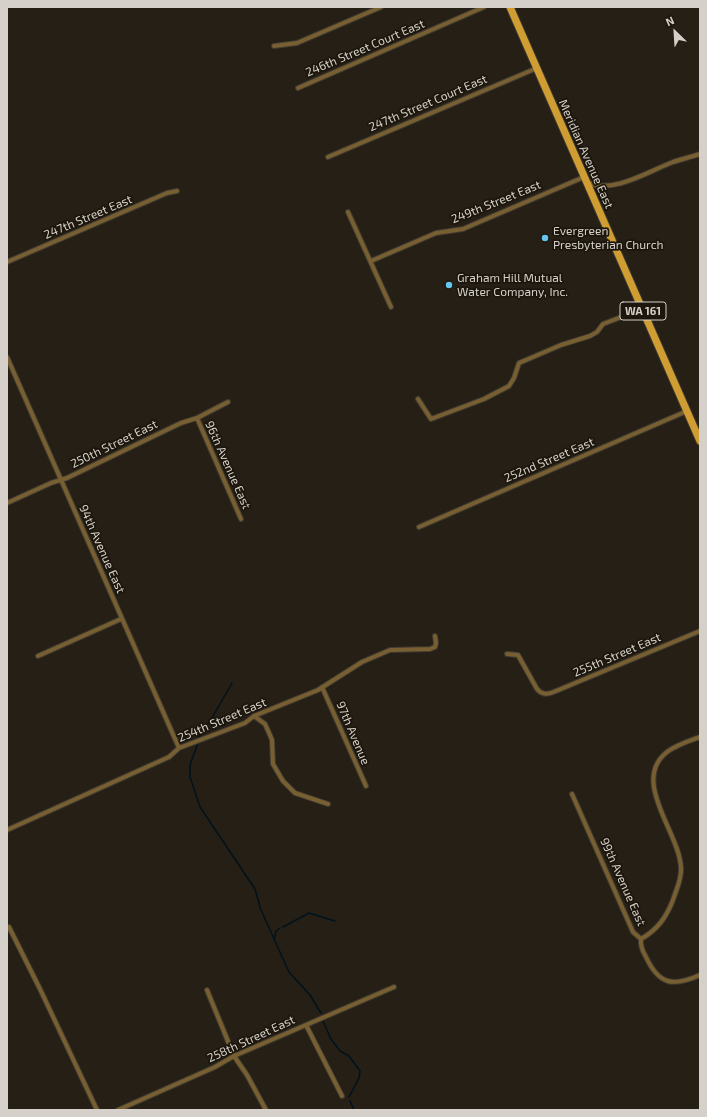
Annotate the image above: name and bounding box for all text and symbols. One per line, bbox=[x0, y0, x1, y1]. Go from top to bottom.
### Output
north arrow bbox=[655, 12, 695, 52]
text: N bbox=[663, 13, 676, 28]
street label: 246th Street Court East bbox=[303, 16, 427, 80]
street label: 247th Street Court East bbox=[367, 72, 489, 134]
street label: Meridian Avenue East bbox=[555, 97, 617, 211]
street label: 249th Street East bbox=[449, 177, 543, 227]
street label: 247th Street East bbox=[42, 192, 134, 242]
place label: Evergreen Presbyterian Church bbox=[553, 224, 664, 252]
marker: Evergreen Presbyterian Church bbox=[540, 233, 550, 243]
place label: Graham Hill Mutual Water Company, Inc. bbox=[457, 271, 568, 299]
marker: Graham Hill Mutual Water Company, Inc. bbox=[444, 280, 454, 290]
road number: WA 161 bbox=[620, 302, 666, 320]
street label: 250th Street East bbox=[68, 417, 160, 471]
street label: 96th Avenue East bbox=[202, 419, 254, 511]
street label: 252nd Street East bbox=[502, 435, 596, 485]
street label: 94th Avenue East bbox=[76, 503, 128, 595]
street label: 255th Street East bbox=[571, 630, 663, 680]
street label: 254th Street East bbox=[176, 695, 268, 745]
street label: 97th Avenue bbox=[333, 699, 373, 767]
street label: 99th Avenue East bbox=[597, 836, 649, 928]
street label: 258th Street East bbox=[205, 1012, 297, 1066]

